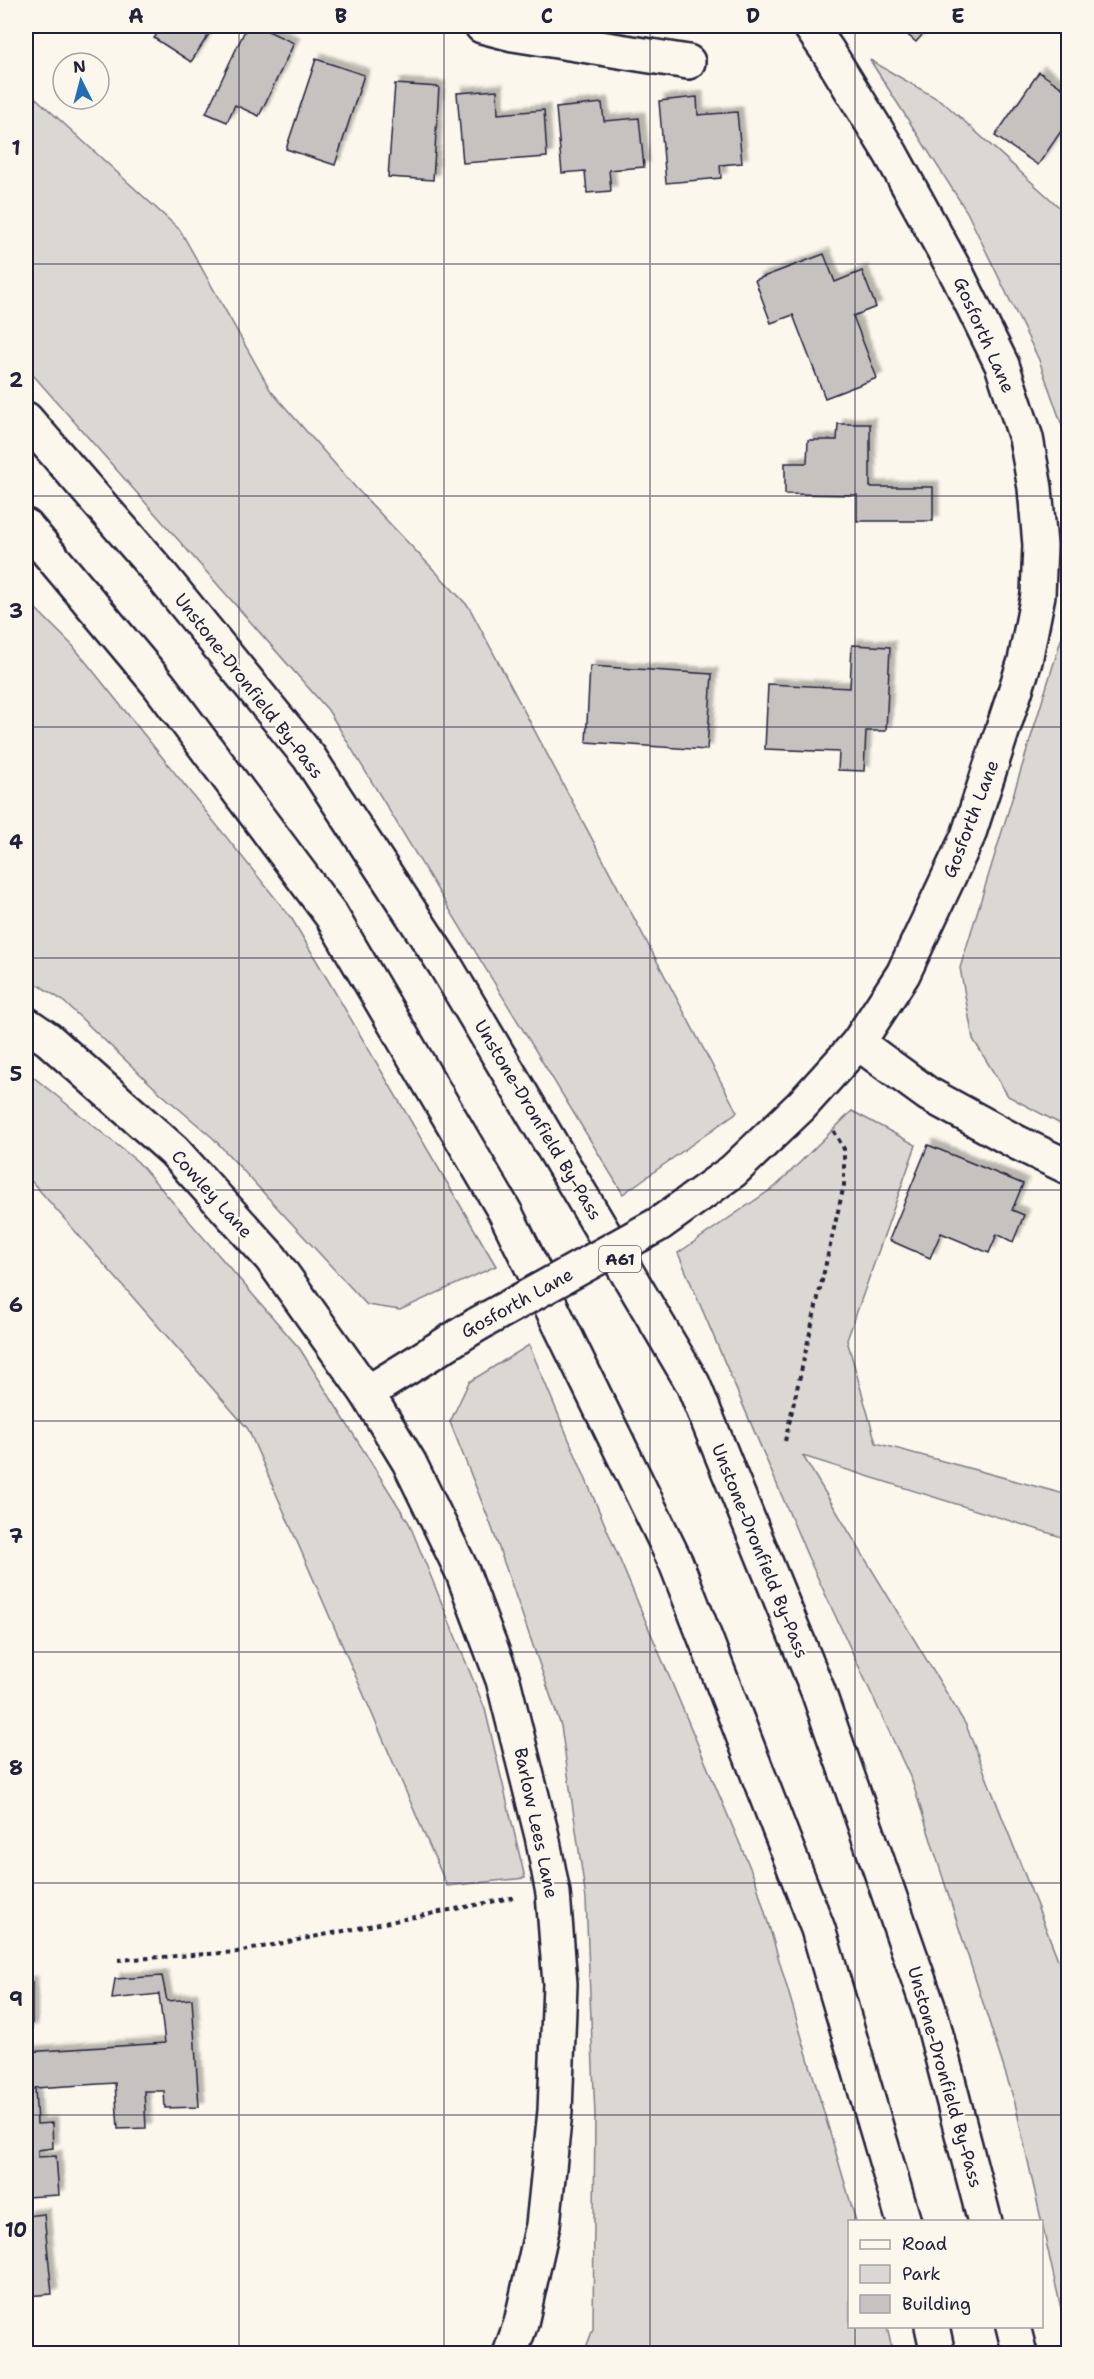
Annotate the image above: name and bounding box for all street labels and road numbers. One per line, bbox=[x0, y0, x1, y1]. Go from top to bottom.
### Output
street label: Gosforth Lane bbox=[948, 273, 1020, 397]
street label: Unstone-Dronfield By-Pass bbox=[169, 588, 329, 784]
street label: Gosforth Lane bbox=[937, 757, 1005, 881]
street label: Unstone-Dronfield By-Pass bbox=[469, 1016, 607, 1224]
street label: Cowley Lane bbox=[166, 1145, 258, 1243]
road number: A61 bbox=[599, 1246, 641, 1272]
street label: Gosforth Lane bbox=[457, 1262, 577, 1344]
street label: Unstone-Dronfield By-Pass bbox=[706, 1440, 814, 1662]
street label: Barlow Lees Lane bbox=[508, 1745, 564, 1901]
street label: Unstone-Dronfield By-Pass bbox=[902, 1964, 988, 2190]

